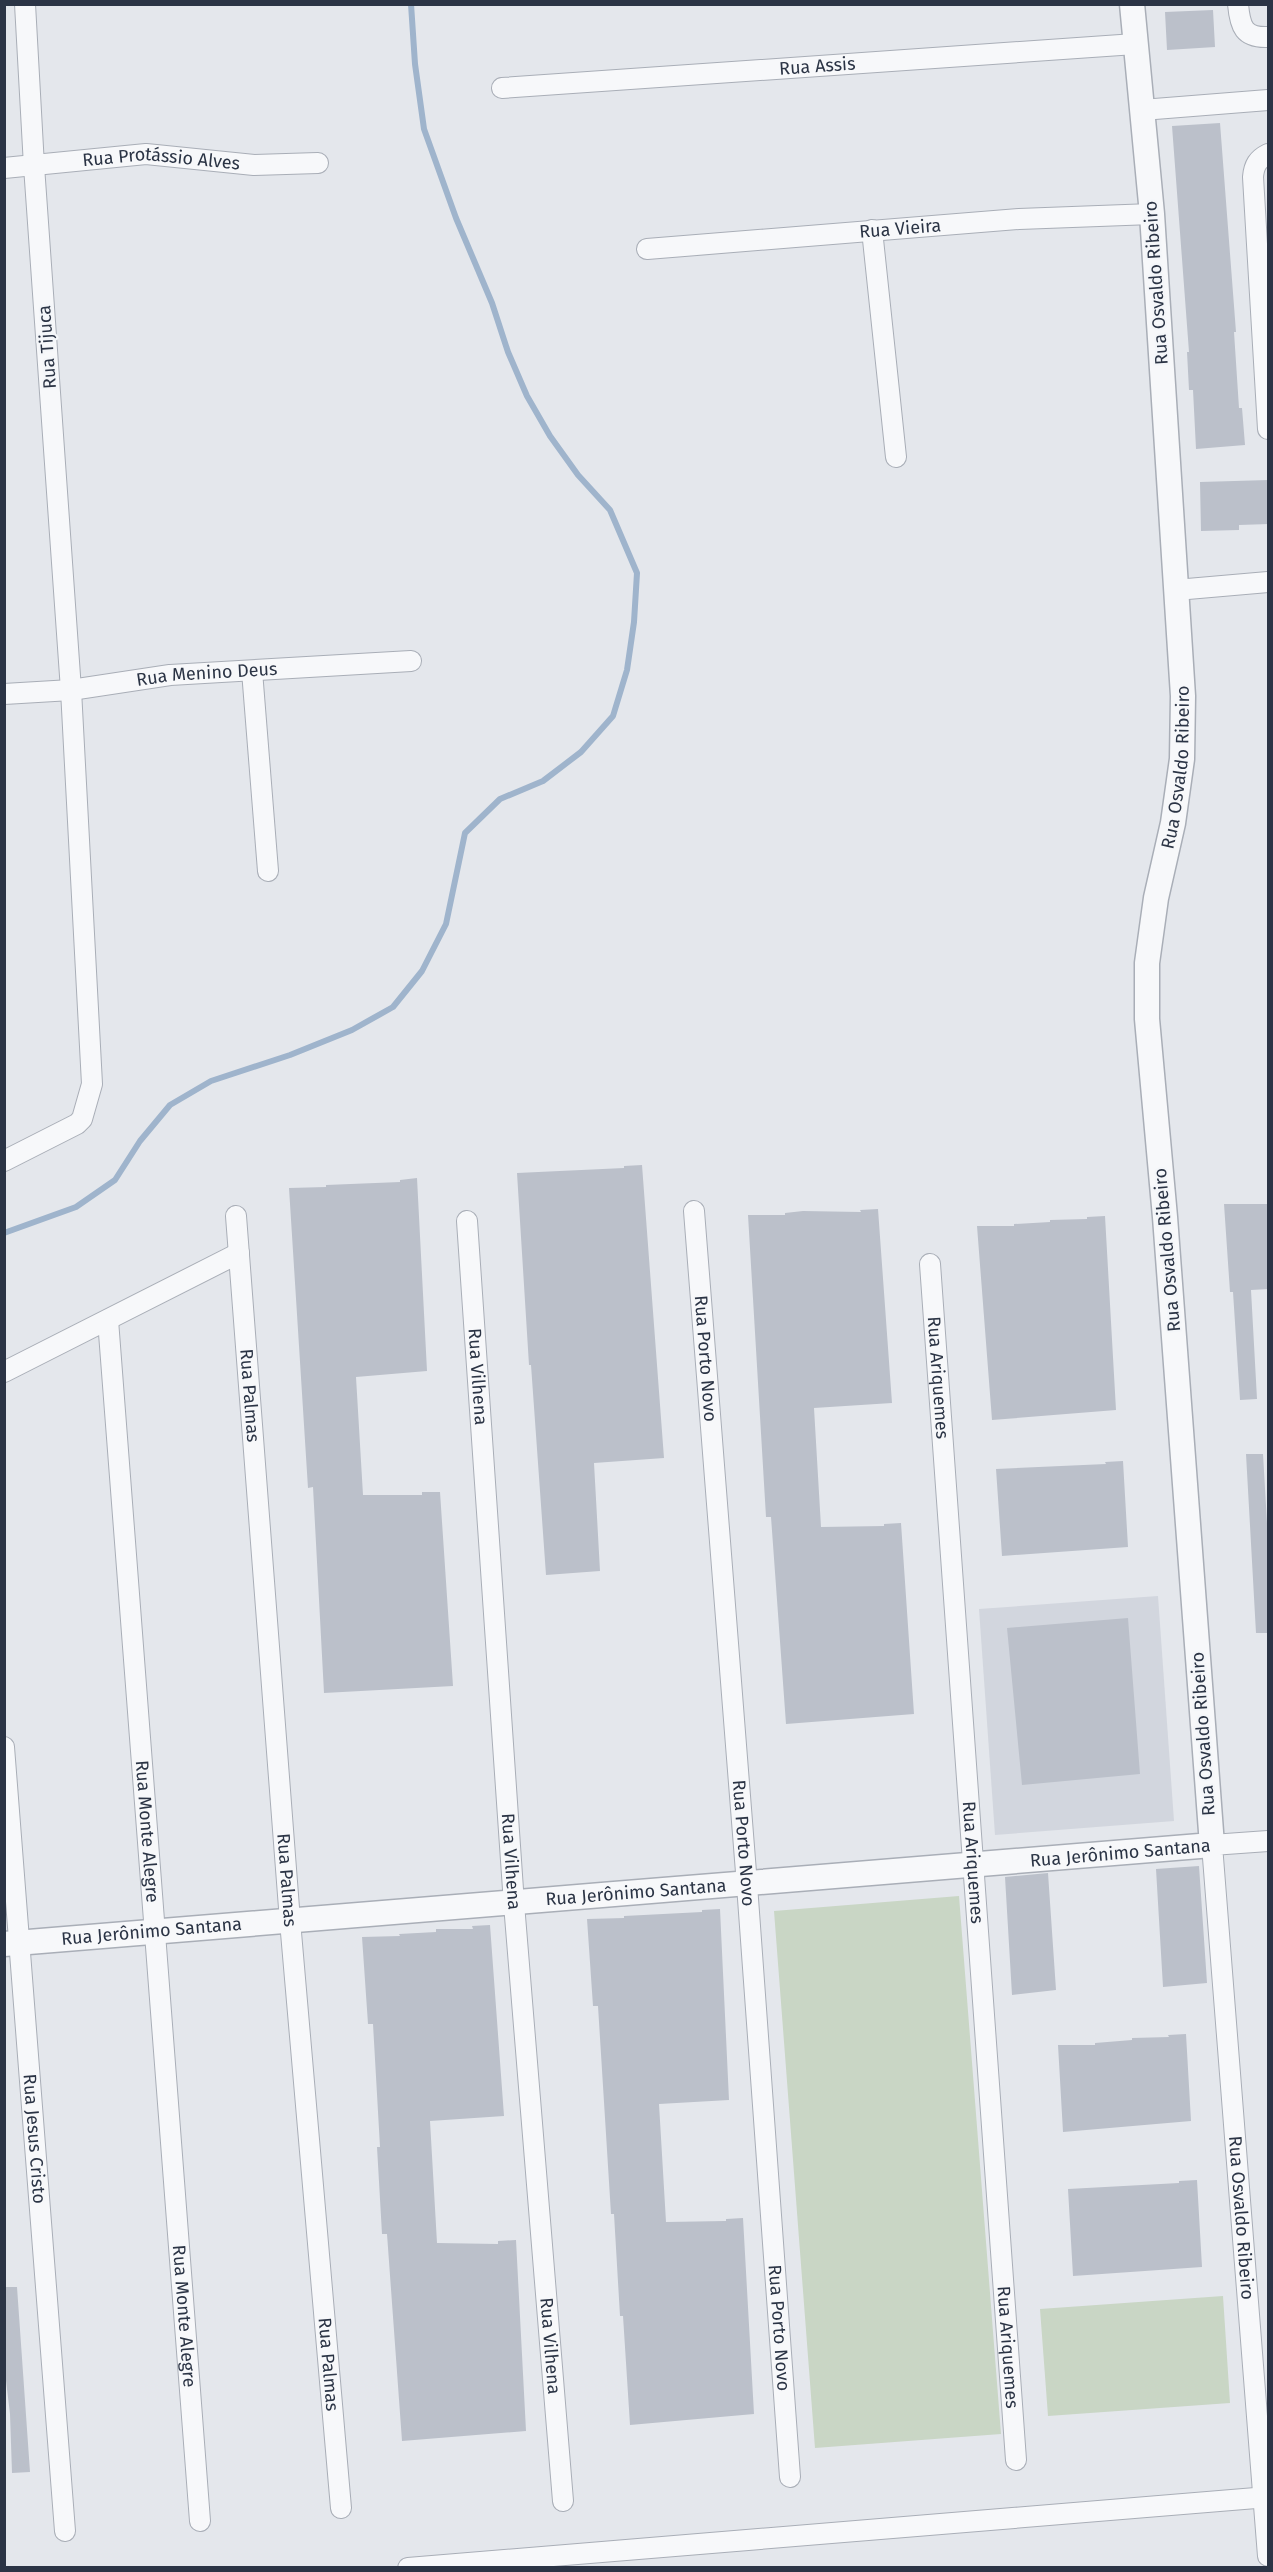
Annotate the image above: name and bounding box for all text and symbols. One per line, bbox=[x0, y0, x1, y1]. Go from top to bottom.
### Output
street label: Rua Assis bbox=[778, 52, 856, 80]
street label: Rua Protássio Alves bbox=[81, 143, 241, 175]
street label: Rua Osvaldo Ribeiro bbox=[1139, 200, 1173, 366]
street label: Rua Vieira bbox=[858, 214, 942, 243]
street label: Rua Tijuca bbox=[33, 304, 61, 390]
street label: Rua Menino Deus bbox=[135, 658, 278, 691]
street label: Rua Osvaldo Ribeiro bbox=[1156, 685, 1194, 851]
street label: Rua Osvaldo Ribeiro bbox=[1149, 1167, 1185, 1333]
street label: Rua Porto Novo bbox=[690, 1294, 722, 1423]
street label: Rua Ariquemes bbox=[923, 1316, 954, 1440]
street label: Rua Vilhena bbox=[463, 1327, 492, 1426]
street label: Rua Palmas bbox=[235, 1348, 264, 1443]
street label: Rua Osvaldo Ribeiro bbox=[1186, 1651, 1220, 1817]
street label: Rua Monte Alegre bbox=[131, 1759, 164, 1904]
street label: Rua Porto Novo bbox=[728, 1779, 760, 1907]
street label: Rua Ariquemes bbox=[958, 1800, 988, 1925]
street label: Rua Vilhena bbox=[497, 1812, 525, 1911]
street label: Rua Palmas bbox=[272, 1832, 301, 1928]
street label: Rua Jerônimo Santana bbox=[1029, 1834, 1212, 1872]
street label: Rua Jerônimo Santana bbox=[545, 1874, 727, 1910]
street label: Rua Jerônimo Santana bbox=[60, 1913, 243, 1950]
street label: Rua Jesus Cristo bbox=[18, 2073, 51, 2205]
street label: Rua Osvaldo Ribeiro bbox=[1224, 2135, 1259, 2301]
street label: Rua Monte Alegre bbox=[168, 2244, 201, 2388]
street label: Rua Porto Novo bbox=[764, 2264, 795, 2392]
street label: Rua Ariquemes bbox=[993, 2285, 1023, 2409]
street label: Rua Vilhena bbox=[535, 2297, 565, 2395]
street label: Rua Palmas bbox=[313, 2317, 344, 2412]

